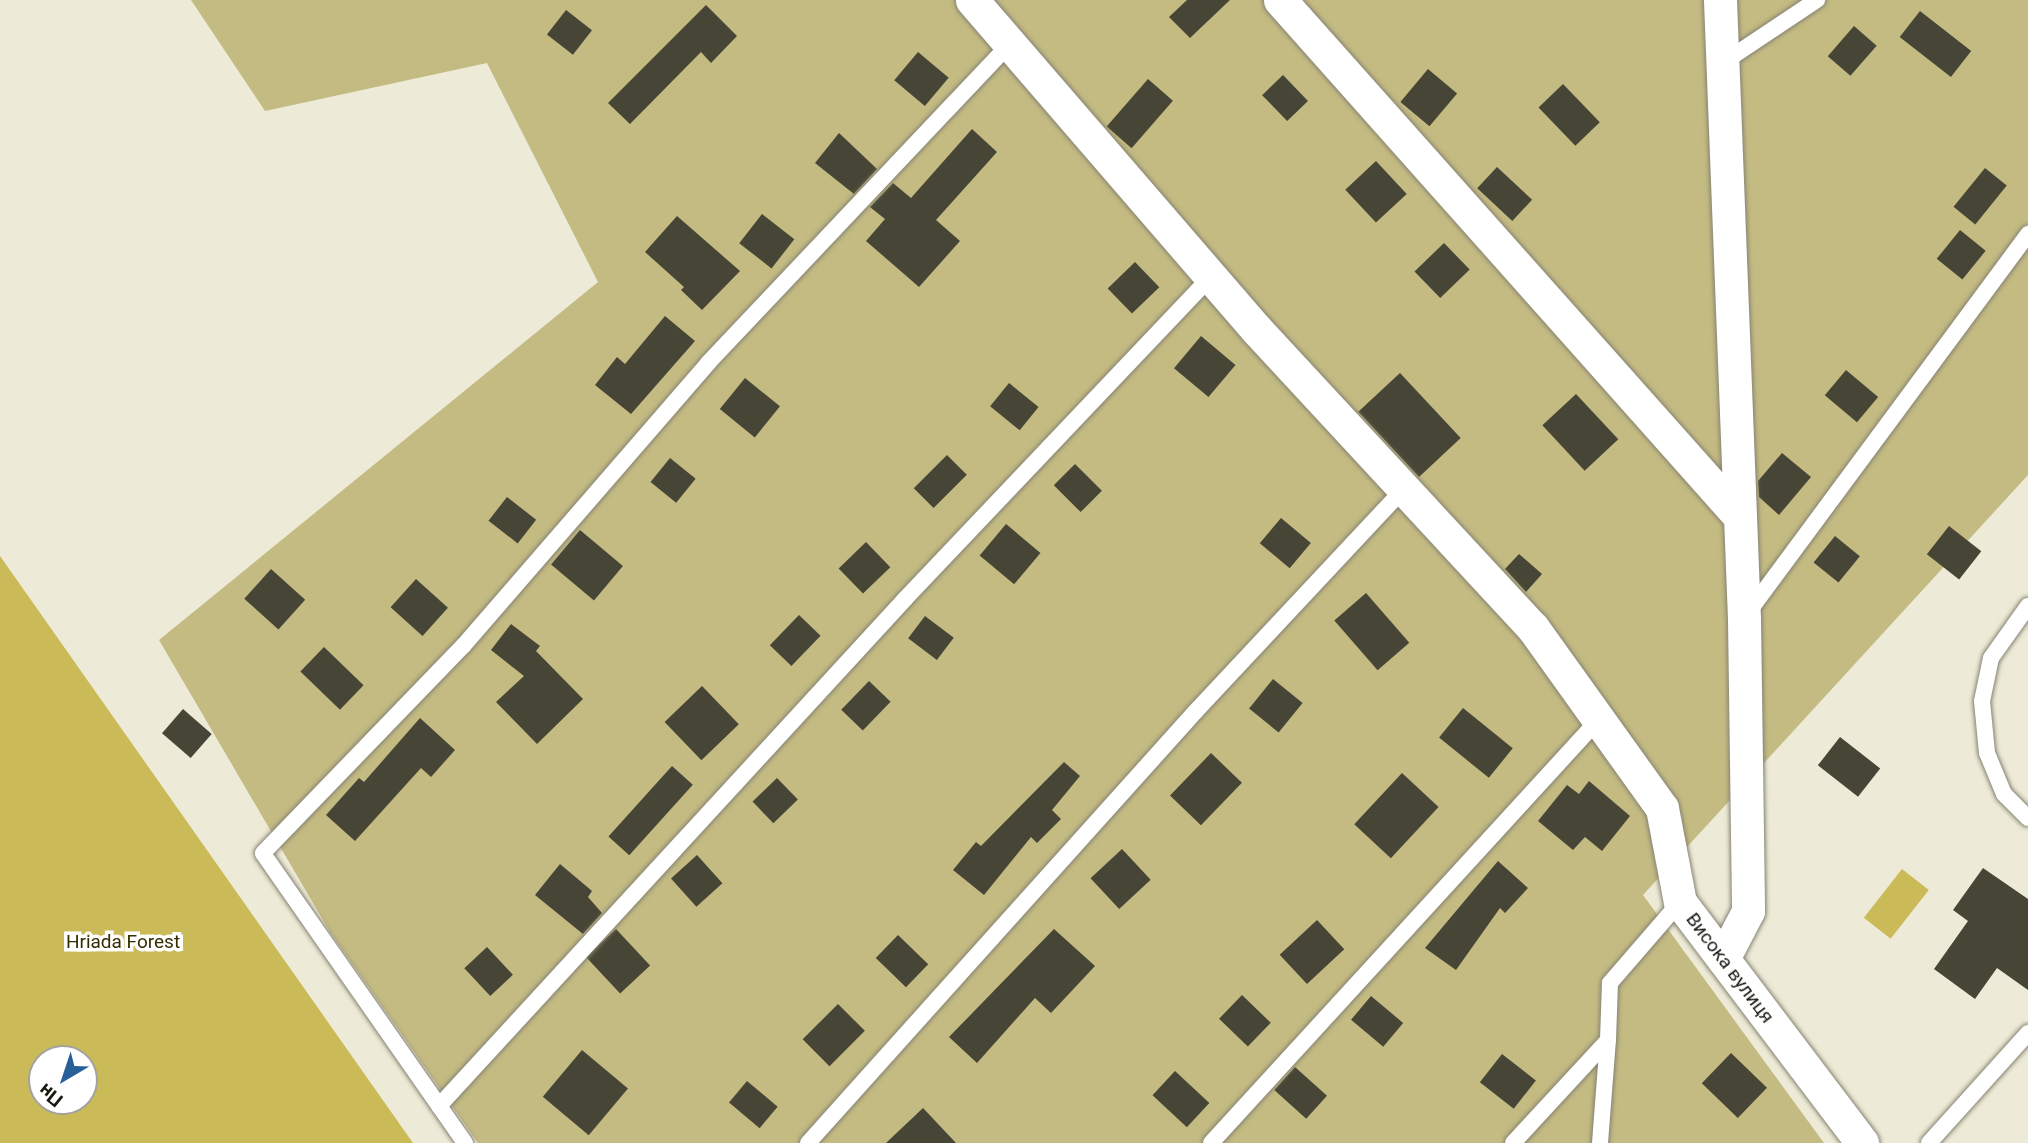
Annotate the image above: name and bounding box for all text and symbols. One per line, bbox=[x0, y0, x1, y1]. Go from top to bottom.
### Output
street label: Висока вулиця bbox=[1681, 908, 1779, 1028]
park label: Hriada Forest bbox=[66, 931, 180, 953]
north arrow bbox=[28, 1045, 98, 1115]
text: Пн bbox=[34, 1079, 67, 1112]

